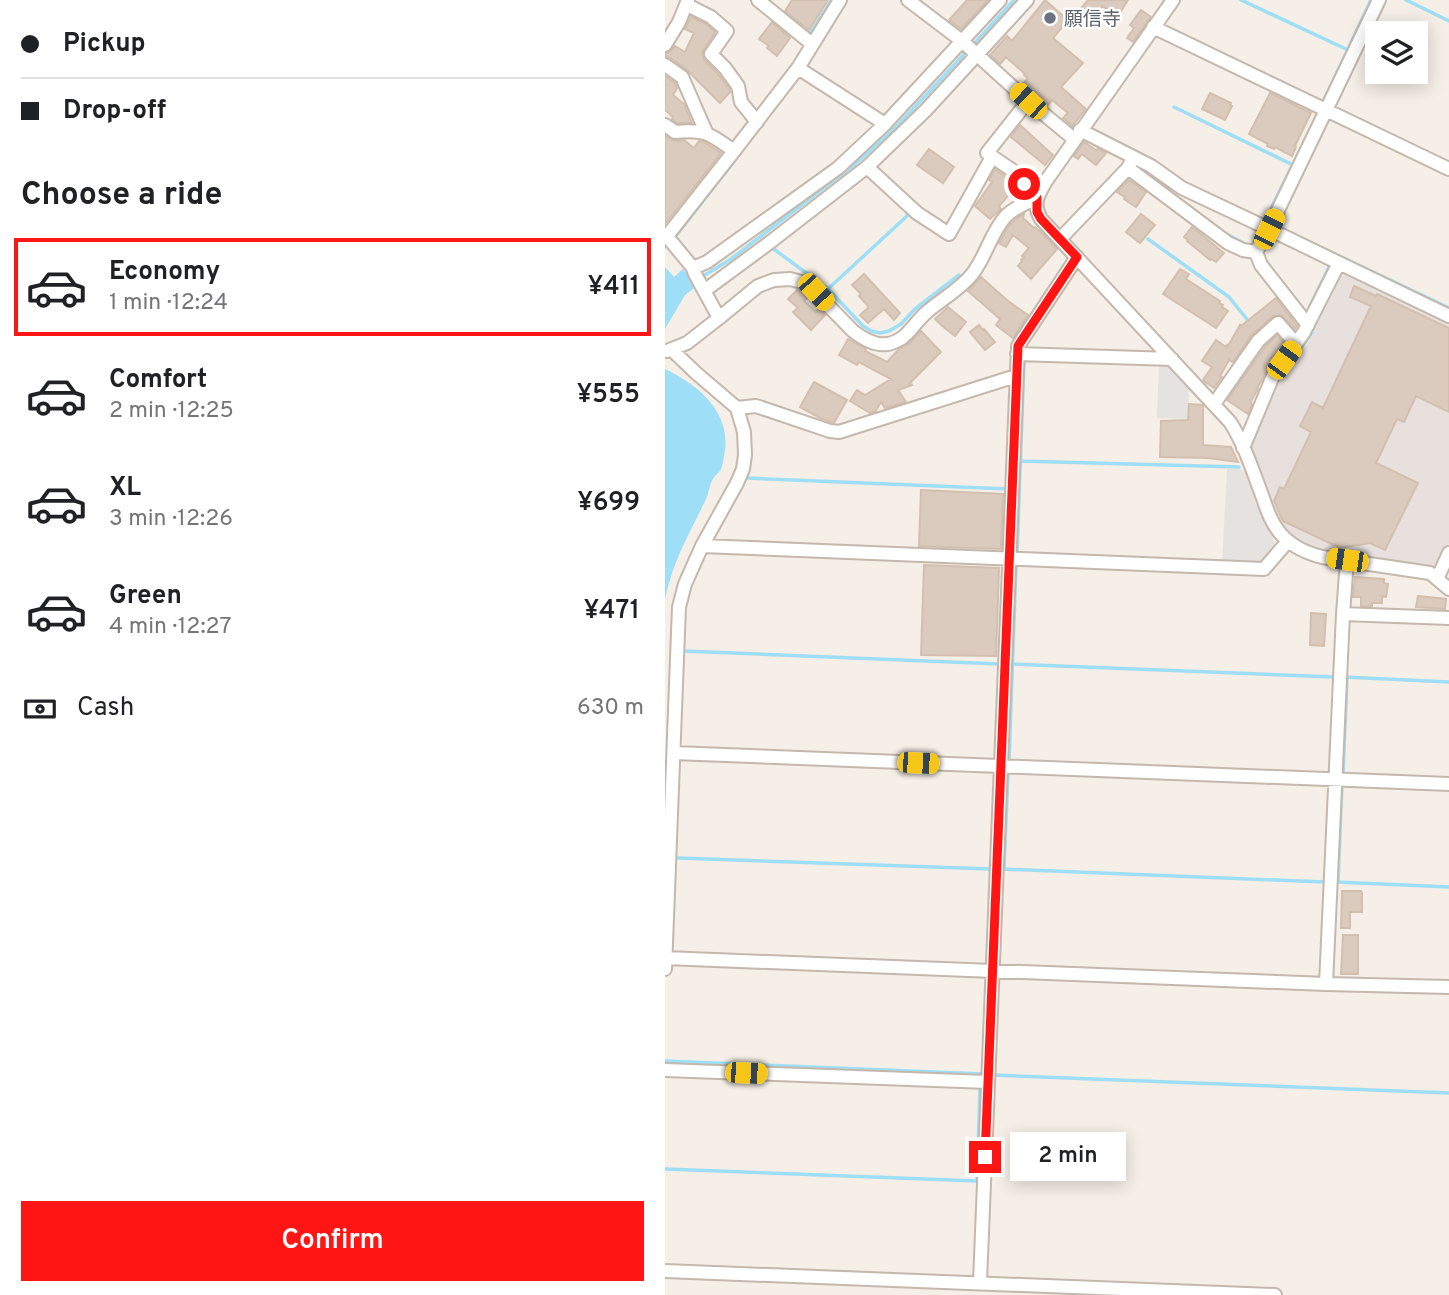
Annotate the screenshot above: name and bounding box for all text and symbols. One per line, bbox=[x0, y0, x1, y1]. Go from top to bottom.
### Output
place label: 願信寺 bbox=[1064, 8, 1121, 32]
marker: 願信寺 bbox=[1042, 10, 1058, 26]
map controls bbox=[1365, 21, 1428, 84]
button: layers bbox=[1365, 21, 1428, 84]
text: Pickup bbox=[63, 28, 146, 61]
car bbox=[1006, 79, 1051, 123]
text: Drop-off bbox=[63, 95, 166, 128]
route start bbox=[1008, 168, 1040, 200]
text: Choose a ride bbox=[21, 176, 222, 216]
car bbox=[1251, 206, 1288, 252]
icon: car bbox=[25, 256, 88, 319]
text: Economy bbox=[109, 256, 220, 289]
car bbox=[794, 269, 839, 315]
text: ¥411 bbox=[588, 271, 640, 304]
text: 1 min · 12:24 bbox=[109, 289, 228, 318]
car bbox=[1264, 337, 1305, 383]
icon: car bbox=[25, 364, 88, 427]
text: Comfort bbox=[109, 364, 207, 397]
text: ¥555 bbox=[577, 379, 640, 412]
text: 2 min · 12:25 bbox=[109, 397, 234, 426]
icon: car bbox=[25, 472, 88, 535]
text: XL bbox=[109, 472, 141, 505]
text: ¥699 bbox=[577, 487, 640, 520]
text: 3 min · 12:26 bbox=[109, 505, 233, 534]
car bbox=[1325, 547, 1370, 573]
icon: car bbox=[25, 580, 88, 643]
text: Green bbox=[109, 580, 182, 613]
text: ¥471 bbox=[584, 595, 640, 628]
text: 4 min · 12:27 bbox=[109, 613, 231, 642]
icon: cash bbox=[21, 690, 59, 728]
text: Cash bbox=[77, 692, 134, 725]
text: 630 m bbox=[577, 694, 644, 723]
car bbox=[897, 752, 940, 774]
car bbox=[725, 1062, 768, 1084]
callout: 2 min bbox=[1009, 1132, 1125, 1182]
route end bbox=[969, 1141, 1001, 1173]
text: 2 min bbox=[1038, 1142, 1098, 1171]
button: Confirm bbox=[21, 1201, 644, 1281]

